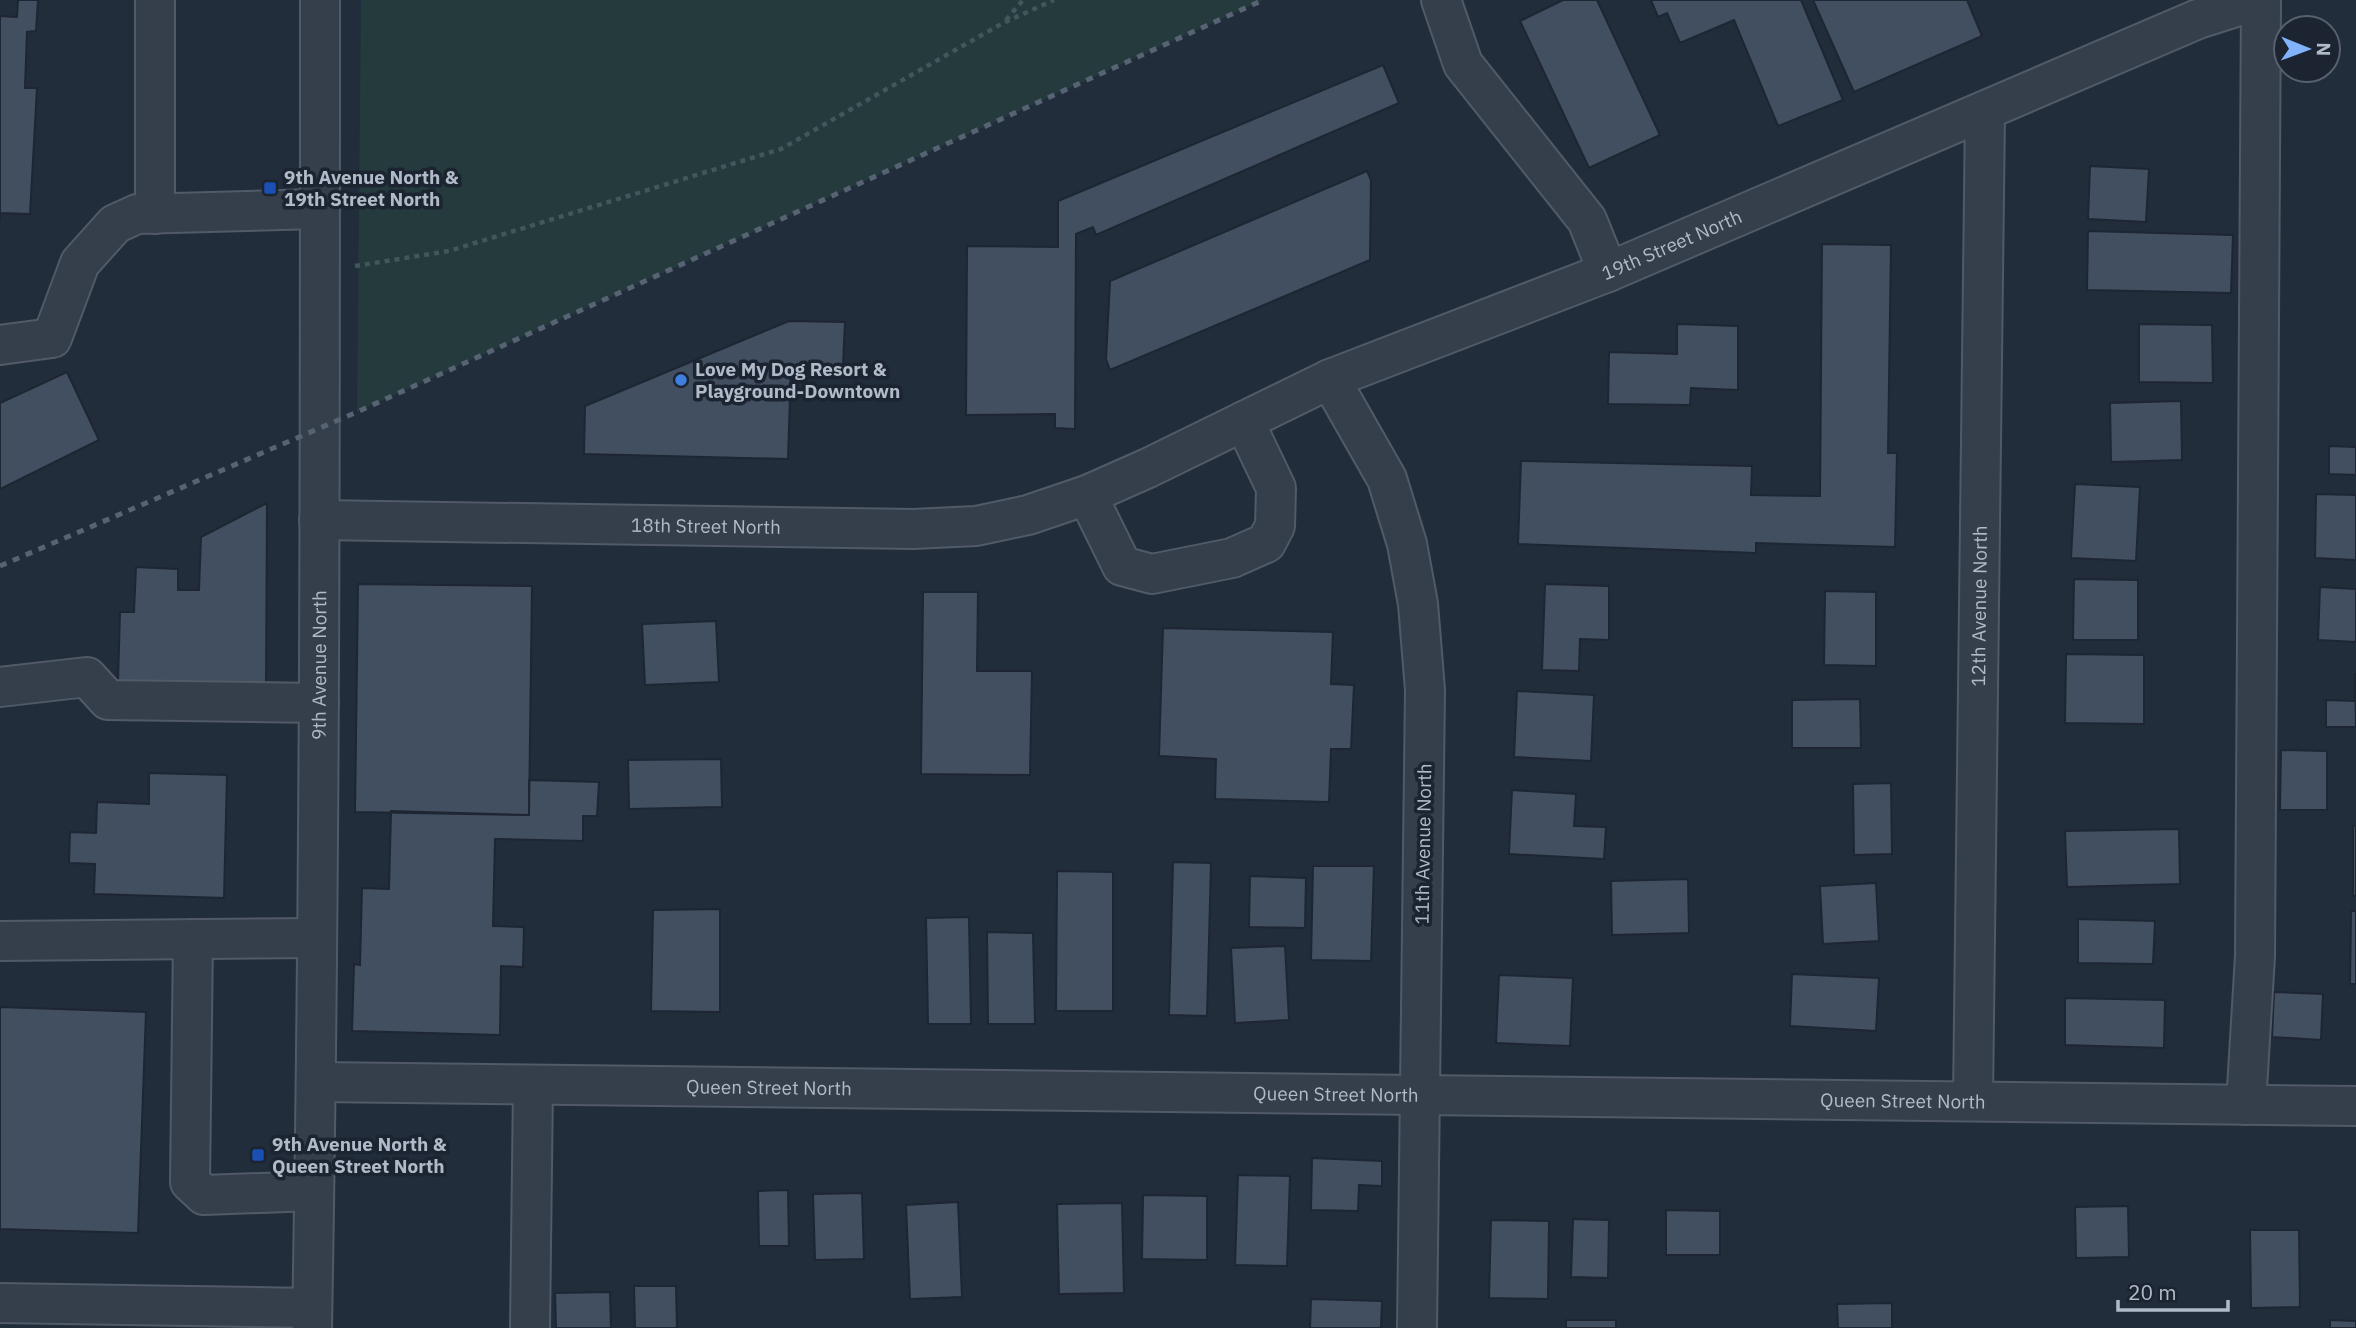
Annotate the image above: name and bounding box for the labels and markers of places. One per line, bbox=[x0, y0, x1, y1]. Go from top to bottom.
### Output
place label: 9th Avenue North & 19th Street North bbox=[284, 165, 459, 211]
marker: 9th Avenue North & 19th Street North bbox=[262, 180, 278, 196]
place label: Love My Dog Resort & Playground-Downtown bbox=[695, 357, 900, 403]
marker: Love My Dog Resort & Playground-Downtown bbox=[673, 372, 689, 388]
place label: 9th Avenue North & Queen Street North bbox=[272, 1132, 447, 1178]
marker: 9th Avenue North & Queen Street North bbox=[250, 1147, 266, 1163]

